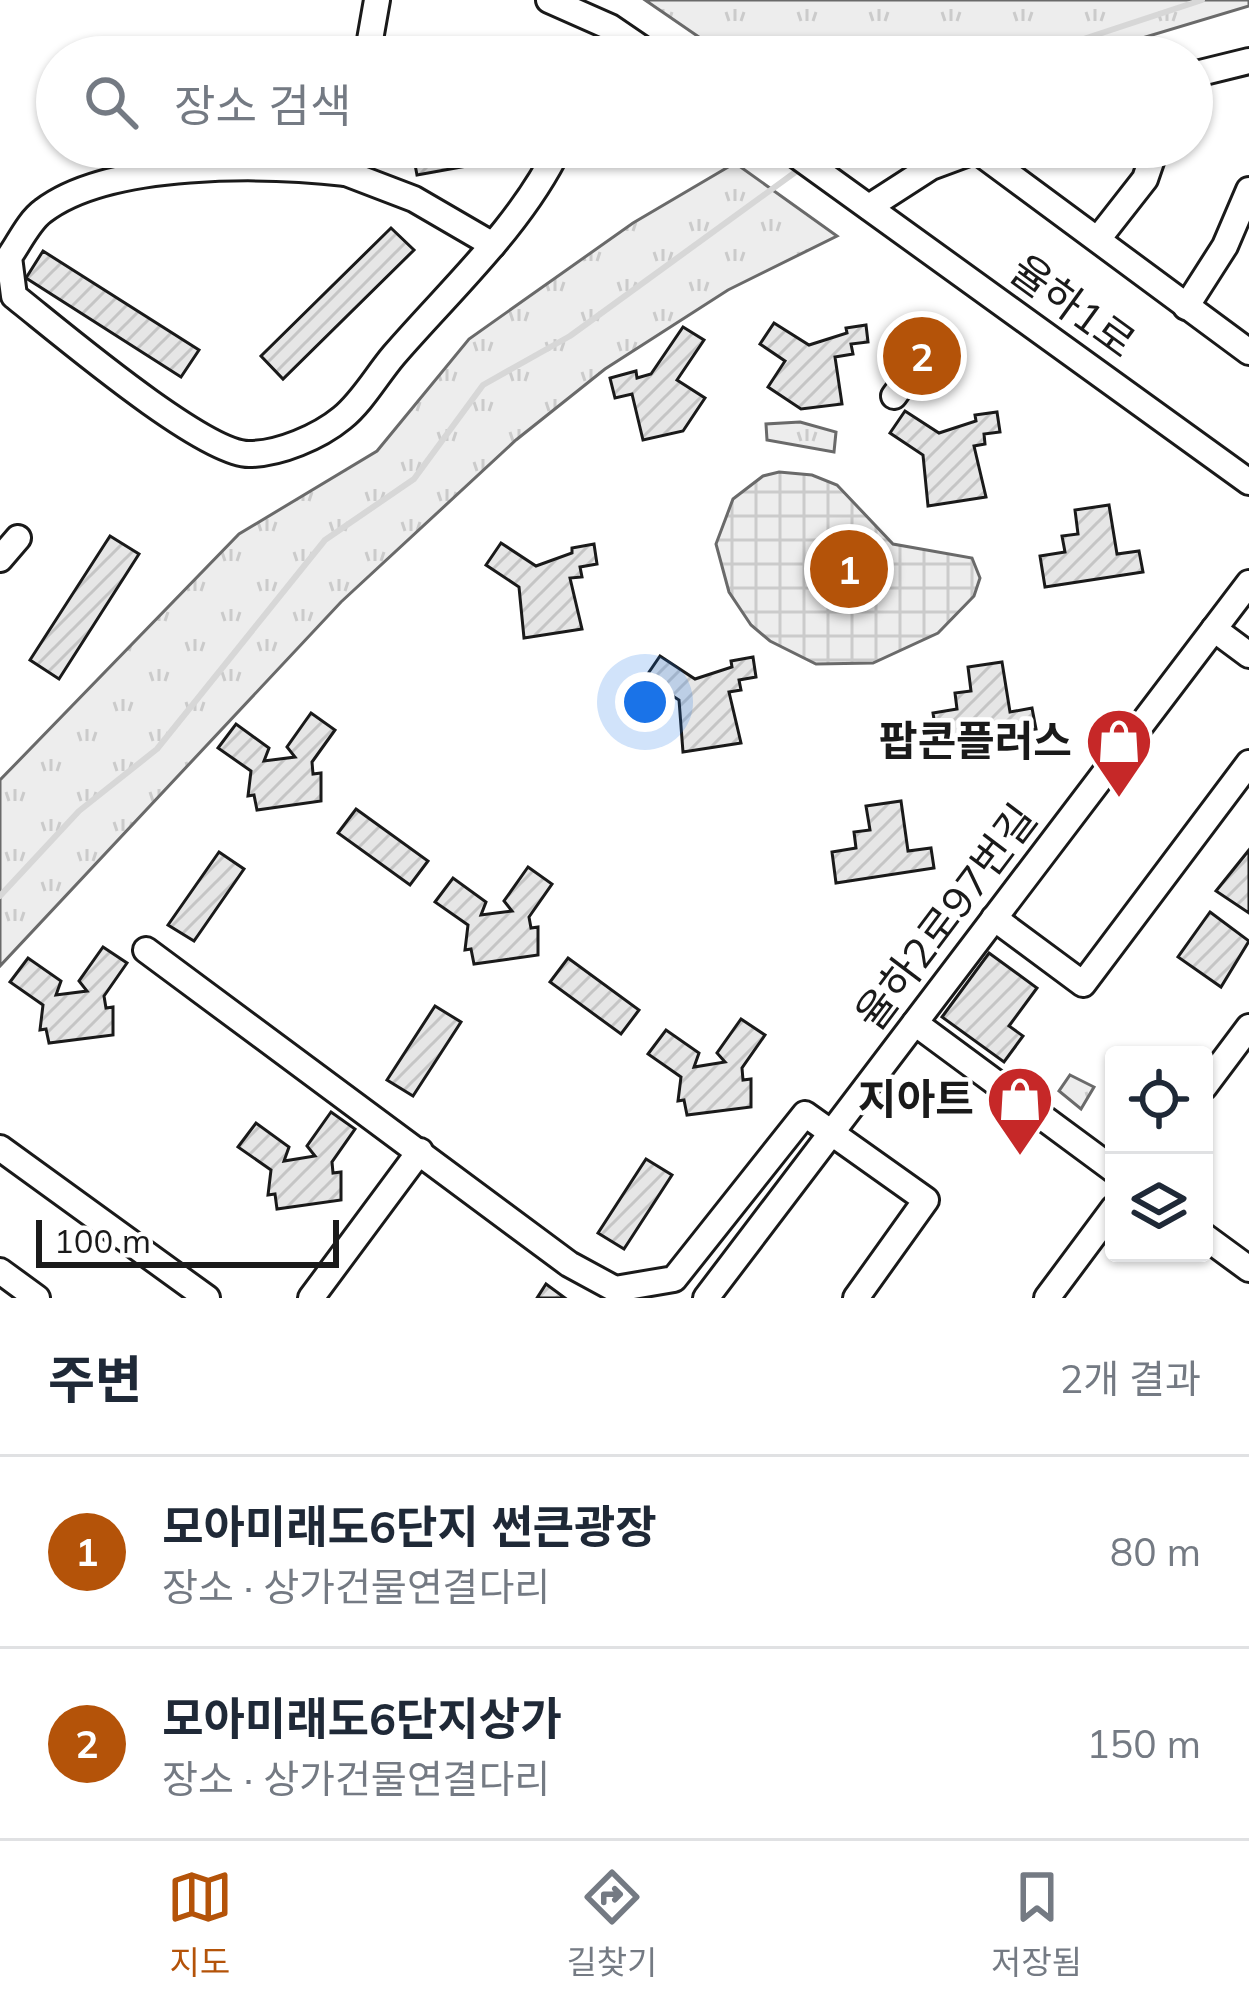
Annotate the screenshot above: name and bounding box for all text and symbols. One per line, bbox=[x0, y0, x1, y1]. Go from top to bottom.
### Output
search box bbox=[36, 36, 1213, 168]
icon: search bbox=[78, 69, 144, 135]
text: 장소 검색 bbox=[174, 77, 351, 133]
street label: 율하1로 bbox=[1001, 243, 1146, 369]
pin: 2 bbox=[883, 311, 961, 401]
pin: 1 bbox=[810, 524, 888, 614]
your location bbox=[615, 672, 675, 732]
shop icon: 팝콘플러스 bbox=[1084, 706, 1154, 800]
place label: 팝콘플러스 bbox=[879, 714, 1072, 767]
street label: 율하2로97번길 bbox=[844, 793, 1048, 1040]
map controls bbox=[1105, 1046, 1213, 1262]
button: locate bbox=[1105, 1046, 1213, 1154]
shop icon: 지아트 bbox=[985, 1064, 1055, 1158]
place label: 지아트 bbox=[858, 1072, 974, 1125]
button: layers bbox=[1105, 1154, 1213, 1262]
scale bar bbox=[36, 1214, 339, 1267]
text: 100 m bbox=[54, 1220, 151, 1261]
text: 주변 bbox=[48, 1347, 142, 1411]
text: 2개 결과 bbox=[1060, 1354, 1201, 1403]
text: 모아미래도6단지 썬큰광장 bbox=[162, 1498, 657, 1554]
text: 1 bbox=[75, 1527, 99, 1576]
text: 80 m bbox=[1110, 1527, 1201, 1576]
text: 장소 · 상가건물연결다리 bbox=[162, 1562, 550, 1611]
text: 모아미래도6단지상가 bbox=[162, 1690, 562, 1746]
text: 2 bbox=[75, 1719, 99, 1768]
text: 150 m bbox=[1086, 1719, 1201, 1768]
text: 장소 · 상가건물연결다리 bbox=[162, 1754, 550, 1803]
tab: 지도 bbox=[167, 1864, 233, 1984]
tab: 길찾기 bbox=[566, 1864, 657, 1984]
tab: 저장됨 bbox=[991, 1864, 1082, 1984]

